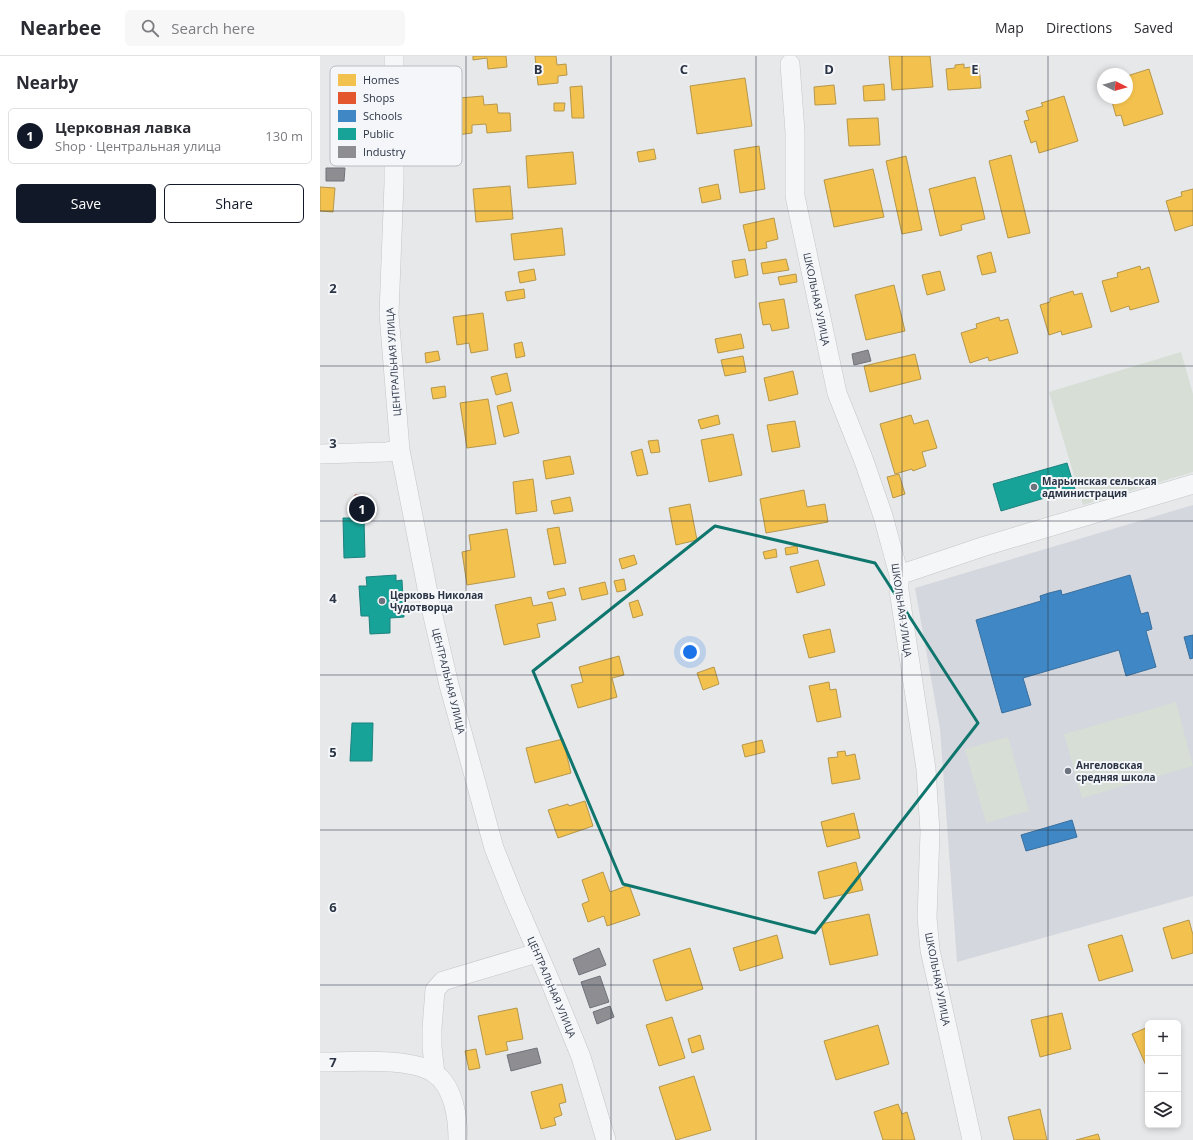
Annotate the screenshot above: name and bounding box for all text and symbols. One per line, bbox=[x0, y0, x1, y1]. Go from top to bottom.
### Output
search box bbox=[125, 10, 405, 46]
text: Nearbee bbox=[20, 15, 101, 41]
icon: search bbox=[139, 17, 161, 39]
text: Search here bbox=[171, 18, 255, 38]
text: Map bbox=[995, 18, 1024, 37]
text: Directions bbox=[1046, 18, 1112, 37]
text: Saved bbox=[1134, 18, 1173, 37]
text: B bbox=[534, 60, 543, 78]
text: C bbox=[680, 60, 688, 78]
text: D bbox=[824, 60, 834, 78]
text: E bbox=[971, 60, 979, 78]
legend bbox=[330, 66, 462, 166]
north arrow bbox=[1097, 68, 1133, 104]
text: Nearby bbox=[16, 71, 78, 94]
text: Homes bbox=[363, 72, 399, 87]
text: Shops bbox=[363, 90, 394, 105]
text: Schools bbox=[363, 108, 402, 123]
text: Церковная лавка bbox=[55, 117, 191, 137]
text: Public bbox=[363, 126, 394, 141]
text: 1 bbox=[26, 127, 34, 145]
text: 130 m bbox=[265, 127, 303, 145]
text: Shop · Центральная улица bbox=[55, 137, 221, 155]
text: Industry bbox=[363, 144, 406, 159]
button: Save bbox=[16, 184, 156, 223]
button: Share bbox=[164, 184, 304, 223]
street label: ШКОЛЬНАЯ УЛИЦА bbox=[800, 251, 834, 347]
text: 2 bbox=[329, 279, 337, 297]
street label: ЦЕНТРАЛЬНАЯ УЛИЦА bbox=[382, 307, 404, 417]
text: 3 bbox=[329, 434, 337, 452]
place label: Марьинская сельская администрация bbox=[1042, 474, 1157, 500]
marker: Марьинская сельская администрация bbox=[1029, 482, 1039, 492]
pin: 1 bbox=[349, 494, 375, 524]
street label: ШКОЛЬНАЯ УЛИЦА bbox=[888, 562, 916, 659]
place label: Церковь Николая Чудотворца bbox=[390, 588, 483, 614]
text: 4 bbox=[329, 589, 337, 607]
marker: Церковь Николая Чудотворца bbox=[377, 596, 387, 606]
street label: ЦЕНТРАЛЬНАЯ УЛИЦА bbox=[429, 627, 469, 736]
your location bbox=[680, 642, 700, 662]
text: 5 bbox=[329, 743, 337, 761]
place label: Ангеловская средняя школа bbox=[1076, 758, 1156, 784]
marker: Ангеловская средняя школа bbox=[1063, 766, 1073, 776]
text: 6 bbox=[329, 898, 337, 916]
street label: ШКОЛЬНАЯ УЛИЦА bbox=[922, 931, 954, 1027]
street label: ЦЕНТРАЛЬНАЯ УЛИЦА bbox=[524, 934, 580, 1040]
map controls bbox=[1145, 1020, 1181, 1128]
button: + bbox=[1145, 1020, 1181, 1056]
text: 7 bbox=[329, 1053, 337, 1071]
button: − bbox=[1145, 1056, 1181, 1092]
button: layers bbox=[1145, 1092, 1181, 1128]

